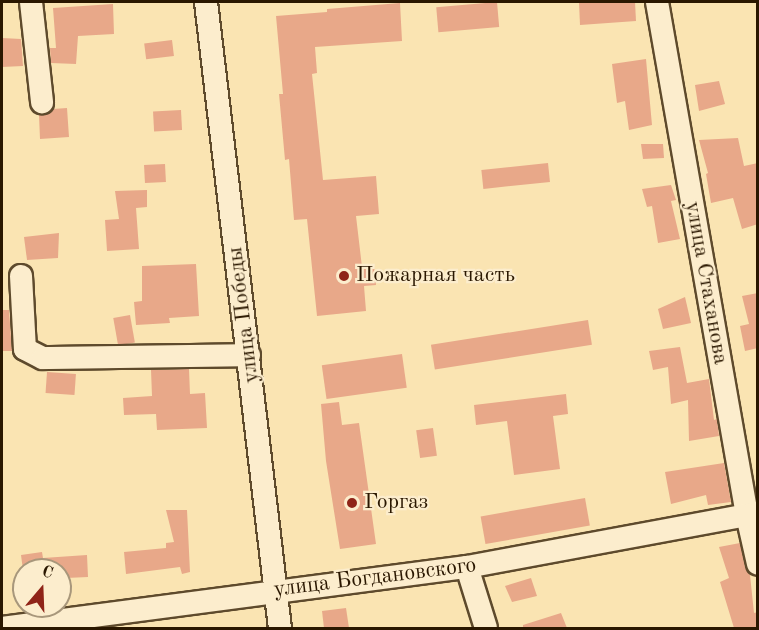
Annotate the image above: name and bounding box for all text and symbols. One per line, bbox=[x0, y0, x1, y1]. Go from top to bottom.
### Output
street label: улица Стаханова bbox=[679, 199, 733, 367]
street label: улица Победы bbox=[223, 245, 265, 385]
place label: Пожарная часть bbox=[356, 263, 515, 289]
marker: Пожарная часть bbox=[337, 269, 351, 283]
place label: Горгаз bbox=[364, 490, 428, 516]
marker: Горгаз bbox=[345, 496, 359, 510]
street label: улица Богдановского bbox=[272, 552, 478, 604]
north arrow bbox=[12, 558, 72, 618]
text: С bbox=[40, 564, 55, 582]

